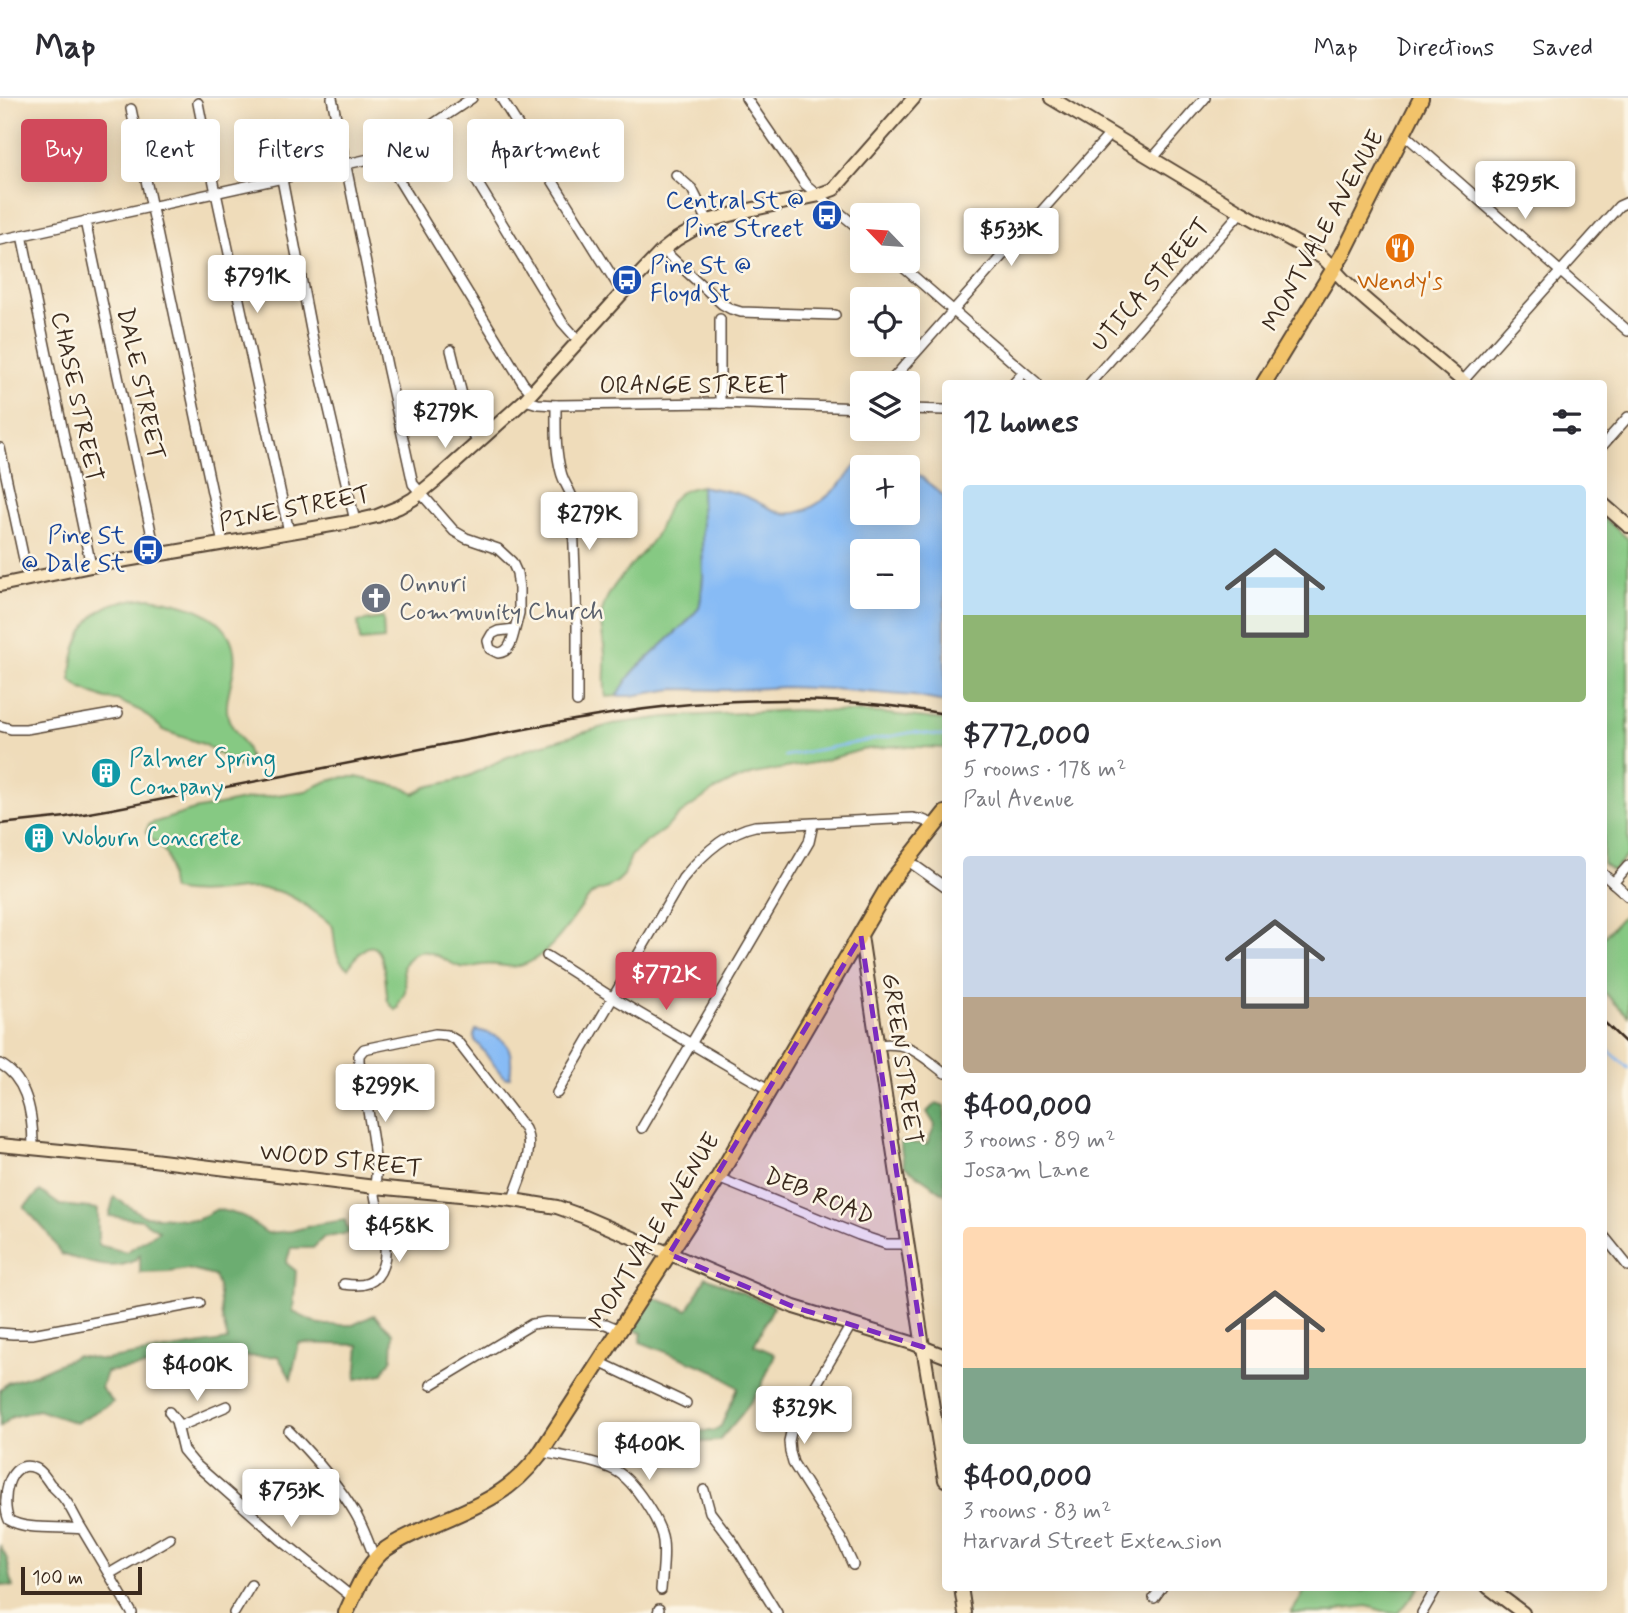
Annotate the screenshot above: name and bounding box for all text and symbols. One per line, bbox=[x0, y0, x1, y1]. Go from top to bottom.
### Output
text: Map bbox=[35, 26, 95, 70]
text: Map bbox=[1314, 33, 1358, 64]
text: Directions bbox=[1396, 33, 1494, 64]
text: Saved bbox=[1532, 33, 1593, 64]
chip: Buy bbox=[21, 119, 107, 182]
chip: Rent bbox=[121, 119, 220, 182]
chip: Filters bbox=[234, 119, 349, 182]
chip: New bbox=[363, 119, 453, 182]
chip: Apartment bbox=[467, 119, 624, 182]
street label: MONTVALE AVENUE bbox=[1256, 125, 1392, 337]
pin: $295K bbox=[1476, 162, 1574, 221]
text: $295K bbox=[1491, 169, 1559, 199]
place label: Central St @ Pine Street bbox=[665, 186, 804, 245]
bus stop icon: Central St @ Pine Street bbox=[810, 198, 844, 232]
north arrow bbox=[850, 203, 920, 273]
map controls bbox=[850, 203, 920, 609]
pin: $533K bbox=[962, 208, 1060, 268]
street label: UTICA STREET bbox=[1084, 212, 1218, 358]
text: $533K bbox=[980, 216, 1042, 246]
restaurant icon: Wendy's bbox=[1383, 231, 1417, 265]
place label: Pine St @ Floyd St bbox=[650, 251, 751, 310]
pin: $791K bbox=[208, 256, 306, 315]
text: $791K bbox=[224, 263, 290, 293]
bus stop icon: Pine St @ Floyd St bbox=[610, 263, 644, 297]
place label: Wendy's bbox=[1357, 267, 1443, 298]
button: locate bbox=[850, 287, 920, 357]
street label: DALE STREET bbox=[109, 305, 171, 463]
street label: CHASE STREET bbox=[43, 309, 109, 485]
street label: ORANGE STREET bbox=[599, 371, 789, 402]
button: layers bbox=[850, 371, 920, 441]
pin: $279K bbox=[396, 390, 494, 450]
text: $279K bbox=[413, 398, 477, 428]
text: 12 homes bbox=[963, 403, 1079, 442]
icon: filters bbox=[1548, 403, 1586, 441]
button: + bbox=[850, 455, 920, 525]
street label: PINE STREET bbox=[217, 479, 373, 539]
pin: $279K bbox=[540, 492, 638, 552]
text: $279K bbox=[557, 500, 621, 530]
place label: Pine St @ Dale St bbox=[21, 521, 125, 580]
icon: home bbox=[1212, 530, 1338, 656]
bus stop icon: Pine St @ Dale St bbox=[131, 533, 165, 567]
button: − bbox=[850, 539, 920, 609]
place label: Onnuri Community Church bbox=[399, 569, 604, 628]
church icon: Onnuri Community Church bbox=[359, 581, 393, 615]
text: $772,000 bbox=[963, 716, 1090, 755]
place label: Palmer Spring Company bbox=[129, 744, 276, 803]
text: 5 rooms · 178 m² bbox=[963, 755, 1126, 785]
building icon: Palmer Spring Company bbox=[89, 756, 123, 790]
text: Paul Avenue bbox=[963, 785, 1074, 815]
building icon: Woburn Concrete bbox=[22, 821, 56, 855]
place label: Woburn Concrete bbox=[62, 823, 241, 854]
icon: home bbox=[1212, 901, 1338, 1027]
pin: $772K bbox=[617, 953, 715, 1012]
text: $772K bbox=[632, 960, 701, 990]
street label: GREEN STREET bbox=[874, 971, 928, 1147]
pin: $299K bbox=[336, 1065, 434, 1124]
text: $299K bbox=[352, 1072, 418, 1102]
text: $400,000 bbox=[963, 1087, 1092, 1126]
text: 3 rooms · 89 m² bbox=[963, 1126, 1115, 1156]
street label: MONTVALE AVENUE bbox=[582, 1127, 728, 1335]
street label: WOOD STREET bbox=[258, 1137, 424, 1185]
text: Josam Lane bbox=[963, 1156, 1090, 1186]
street label: DEB ROAD bbox=[760, 1161, 878, 1233]
pin: $458K bbox=[350, 1204, 448, 1264]
text: $458K bbox=[365, 1212, 433, 1242]
icon: home bbox=[1212, 1272, 1338, 1398]
pin: $400K bbox=[148, 1344, 246, 1403]
text: $400K bbox=[162, 1351, 232, 1381]
pin: $329K bbox=[755, 1386, 853, 1446]
text: $329K bbox=[772, 1394, 836, 1424]
pin: $400K bbox=[600, 1422, 698, 1482]
text: $400K bbox=[614, 1430, 684, 1460]
text: $400,000 bbox=[963, 1458, 1092, 1497]
pin: $753K bbox=[242, 1470, 340, 1529]
text: $753K bbox=[258, 1477, 324, 1507]
text: 3 rooms · 83 m² bbox=[963, 1497, 1111, 1527]
text: Harvard Street Extension bbox=[963, 1527, 1223, 1557]
scale bar bbox=[21, 1564, 142, 1596]
text: 100 m bbox=[32, 1566, 83, 1591]

